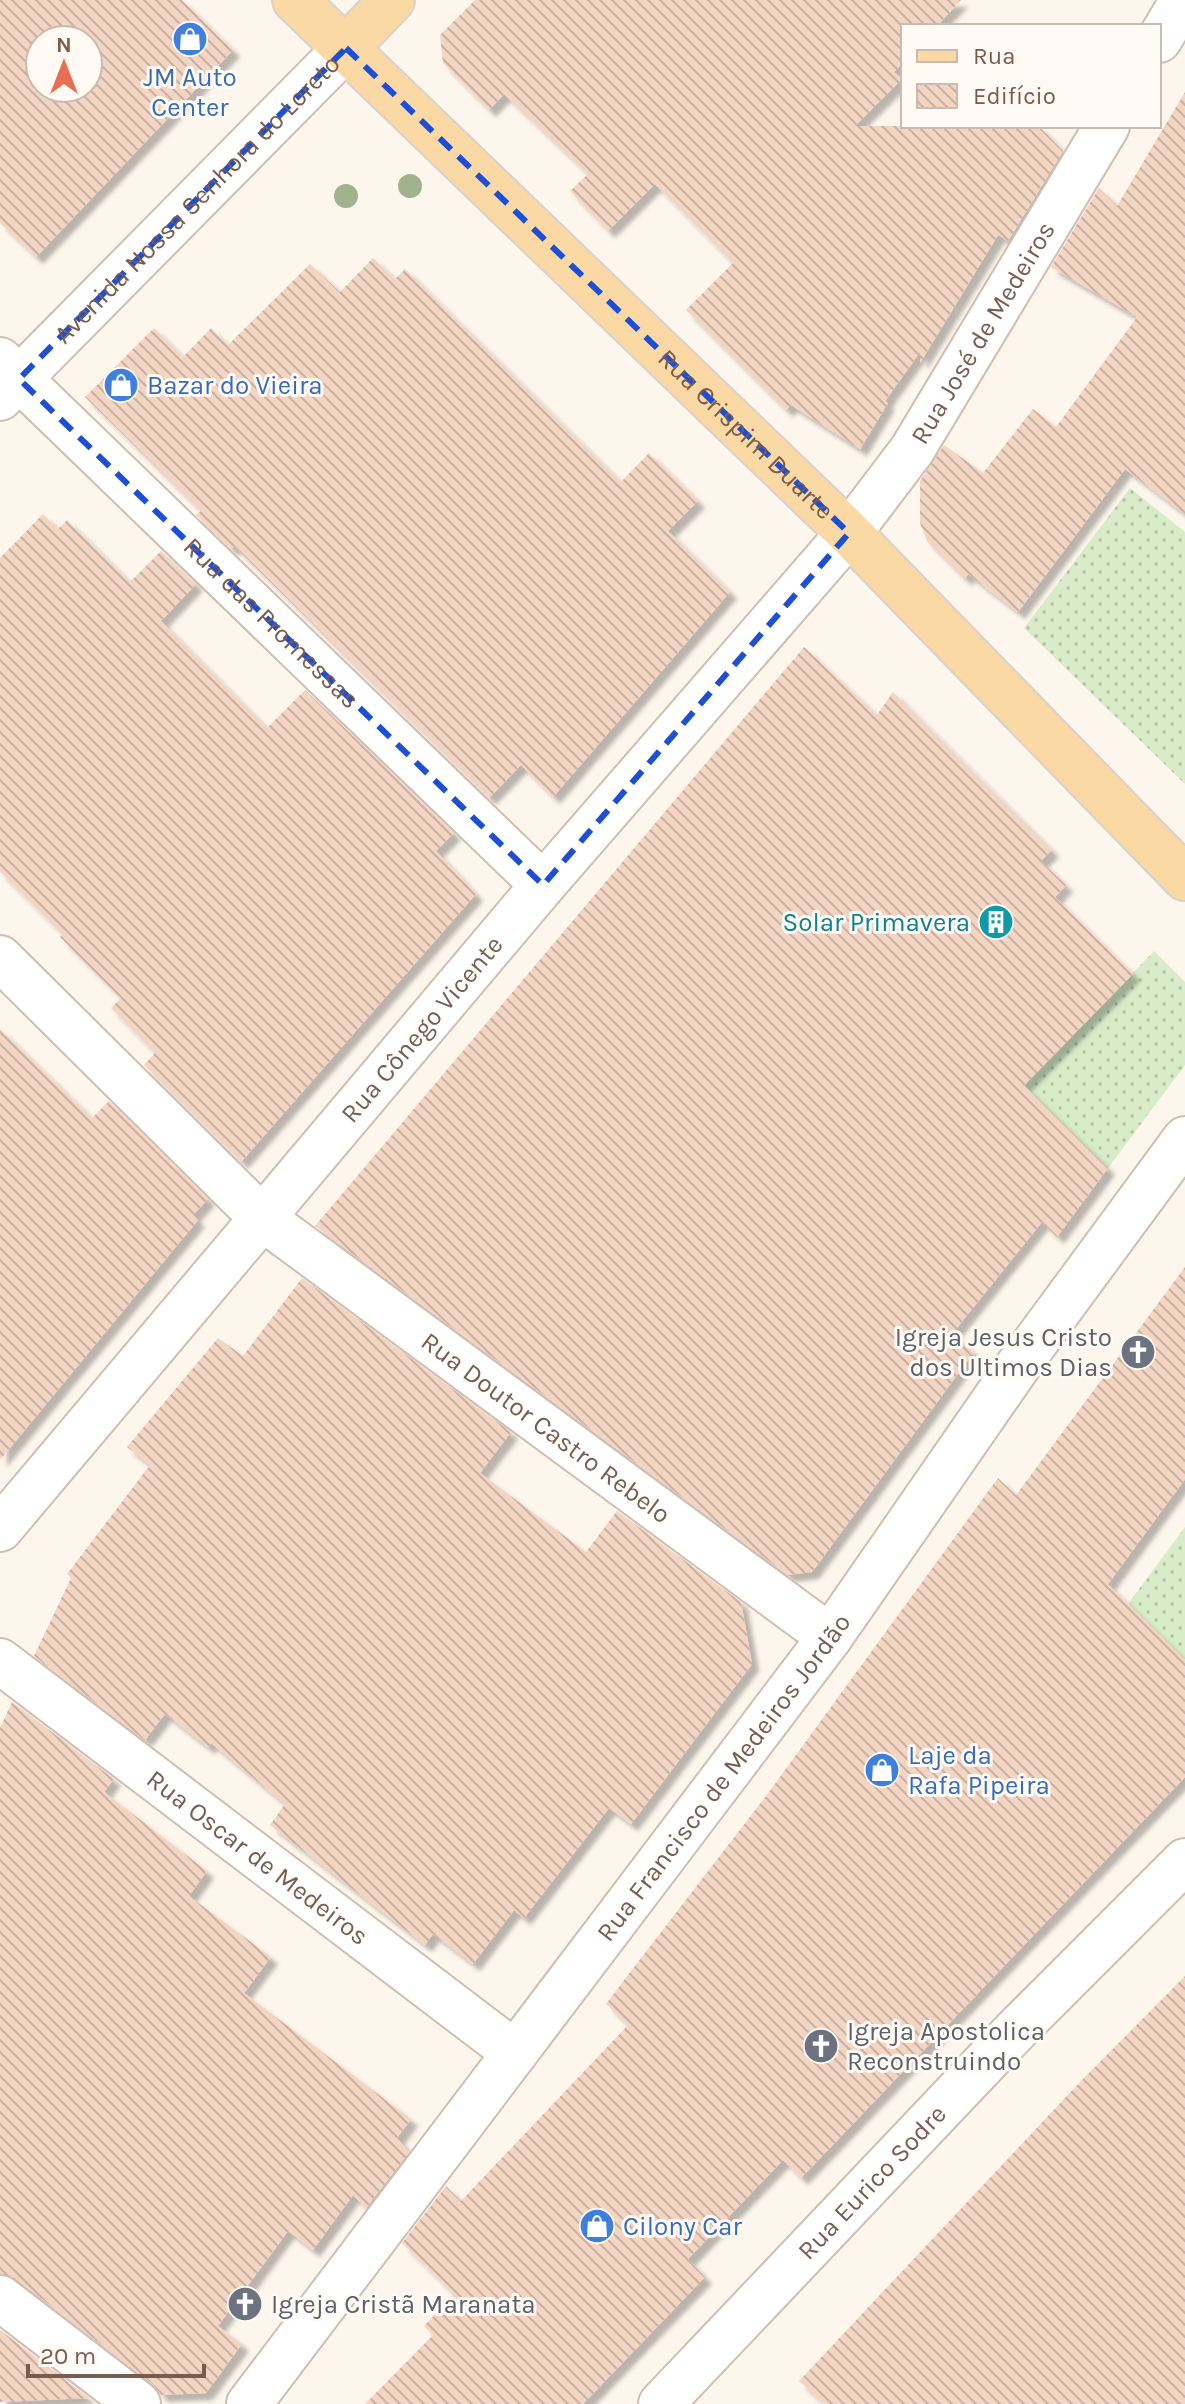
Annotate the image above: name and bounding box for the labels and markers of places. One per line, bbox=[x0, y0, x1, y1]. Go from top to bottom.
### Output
shop icon: JM Auto Center bbox=[171, 20, 209, 58]
place label: JM Auto Center bbox=[143, 62, 237, 123]
shop icon: Bazar do Vieira bbox=[102, 366, 140, 404]
place label: Bazar do Vieira bbox=[147, 370, 323, 401]
building icon: Solar Primavera bbox=[977, 903, 1015, 941]
place label: Solar Primavera bbox=[783, 907, 970, 938]
place label: Igreja Jesus Cristo dos Ultimos Dias bbox=[895, 1322, 1112, 1383]
church icon: Igreja Jesus Cristo dos Ultimos Dias bbox=[1119, 1333, 1157, 1371]
place label: Laje da Rafa Pipeira bbox=[908, 1740, 1050, 1801]
shop icon: Laje da Rafa Pipeira bbox=[863, 1751, 901, 1789]
place label: Igreja Apostolica Reconstruindo bbox=[847, 2016, 1045, 2077]
church icon: Igreja Apostolica Reconstruindo bbox=[802, 2027, 840, 2065]
shop icon: Cilony Car bbox=[578, 2207, 616, 2245]
place label: Cilony Car bbox=[623, 2211, 742, 2242]
church icon: Igreja Cristã Maranata bbox=[226, 2285, 264, 2323]
place label: Igreja Cristã Maranata bbox=[271, 2289, 536, 2320]

